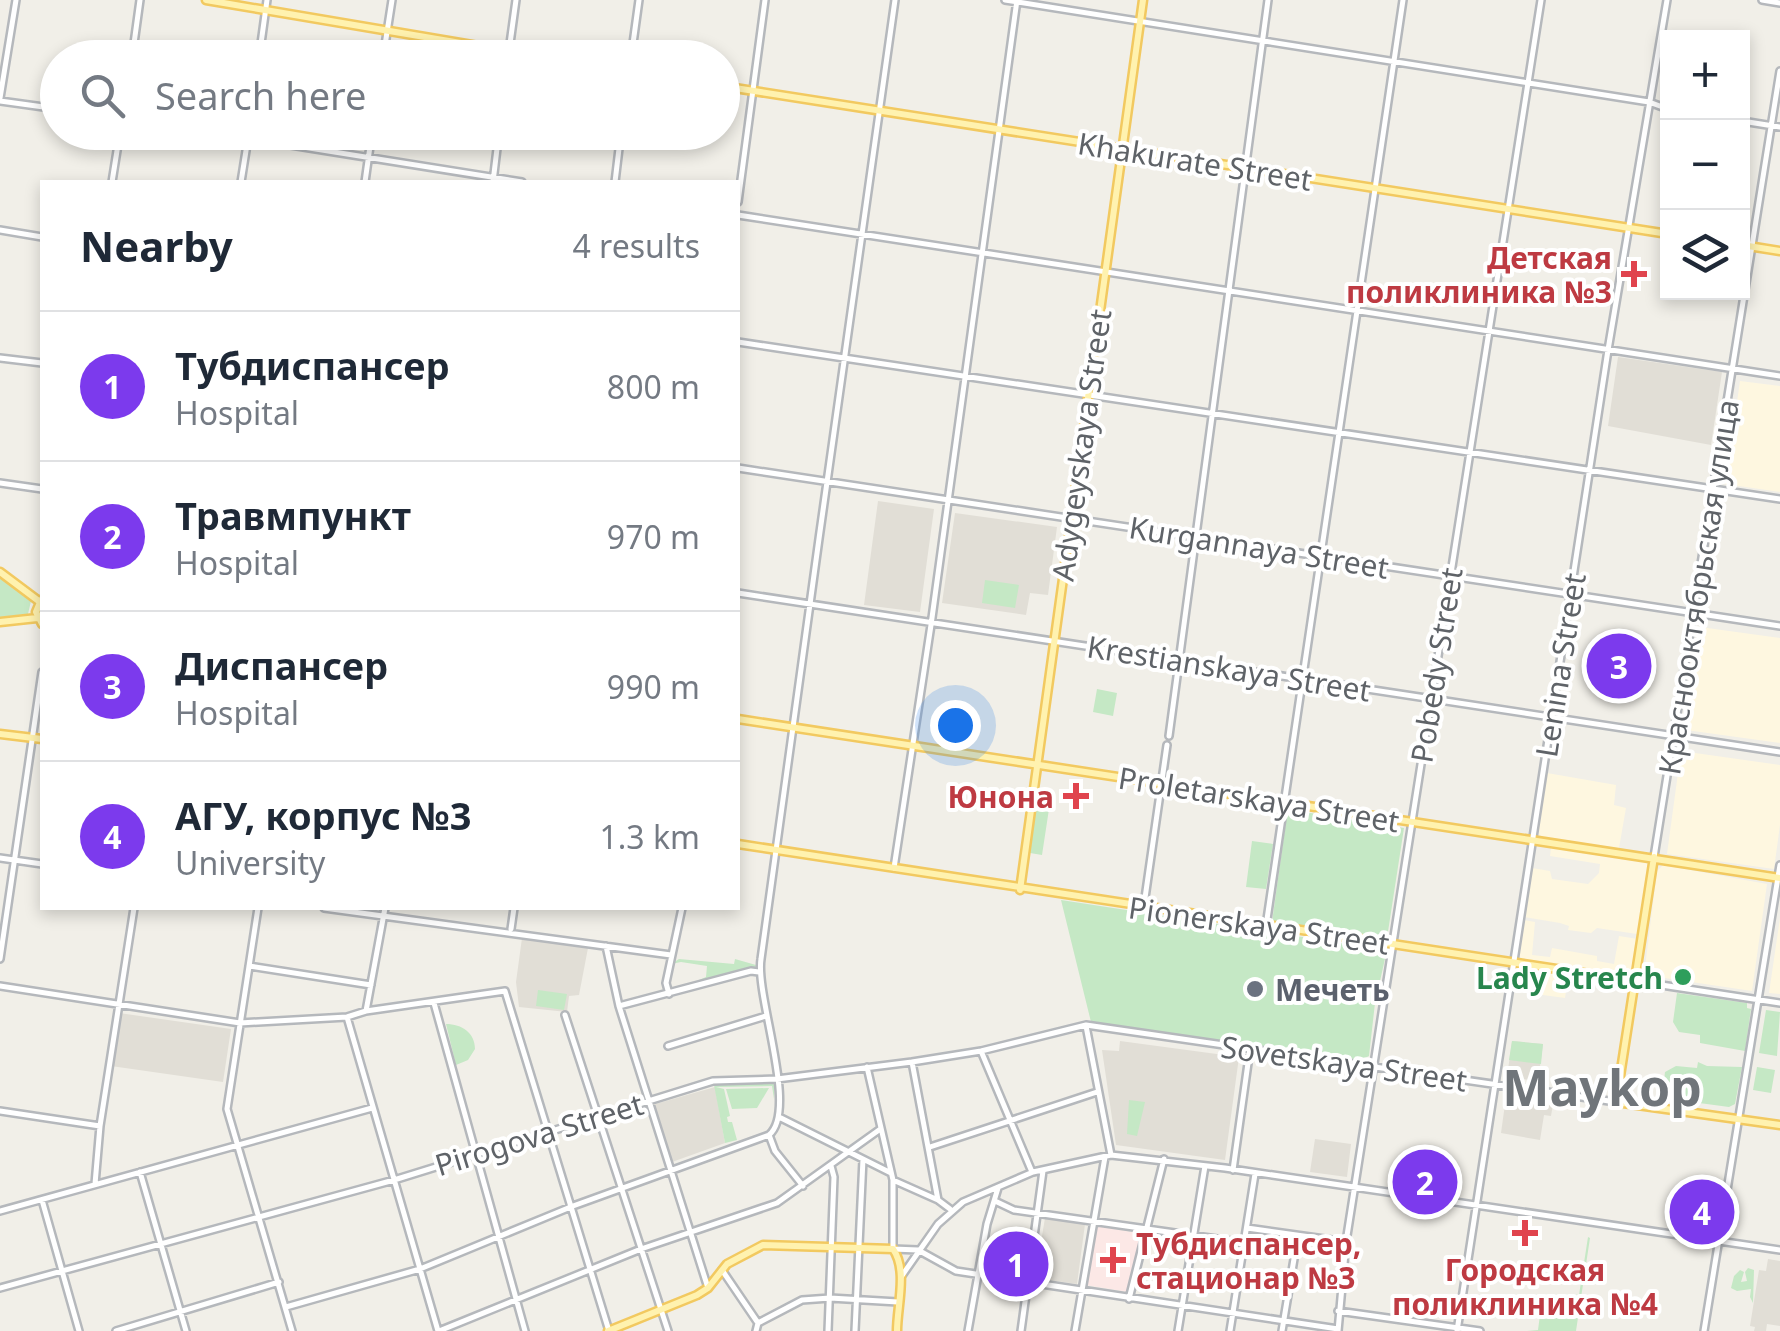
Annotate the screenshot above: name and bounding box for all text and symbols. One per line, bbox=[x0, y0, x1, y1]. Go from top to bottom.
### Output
map controls bbox=[1660, 30, 1750, 300]
button: + bbox=[1660, 30, 1750, 120]
search box bbox=[40, 40, 740, 150]
icon: search bbox=[75, 68, 130, 123]
text: Search here bbox=[155, 69, 366, 121]
button: − bbox=[1660, 120, 1750, 210]
street label: Khakurate Street bbox=[1075, 122, 1315, 200]
button: layers bbox=[1660, 210, 1750, 300]
text: Nearby bbox=[80, 217, 233, 274]
text: 4 results bbox=[573, 224, 700, 267]
place label: Детская поликлиника №3 bbox=[1346, 237, 1612, 312]
marker: Детская поликлиника №3 bbox=[1621, 261, 1647, 287]
street label: Adygeyskaya Street bbox=[1042, 306, 1120, 583]
text: Тубдиспансер bbox=[175, 339, 450, 391]
text: 1 bbox=[103, 365, 122, 408]
text: 800 m bbox=[607, 365, 700, 408]
text: Hospital bbox=[175, 391, 299, 434]
street label: Краснооктябрьская улица bbox=[1648, 397, 1748, 777]
text: Травмпункт bbox=[175, 489, 411, 541]
street label: Kurgannaya Street bbox=[1126, 506, 1392, 588]
text: 2 bbox=[103, 515, 122, 558]
text: 970 m bbox=[607, 515, 700, 558]
text: Hospital bbox=[175, 541, 299, 584]
street label: Pobedy Street bbox=[1400, 564, 1472, 765]
street label: Lenina Street bbox=[1525, 570, 1595, 760]
street label: Krestianskaya Street bbox=[1084, 625, 1374, 711]
pin: 3 bbox=[1586, 628, 1652, 704]
text: Диспансер bbox=[175, 639, 388, 691]
text: 3 bbox=[103, 665, 122, 708]
text: 990 m bbox=[607, 665, 700, 708]
text: Hospital bbox=[175, 691, 299, 734]
your location bbox=[930, 700, 981, 751]
street label: Proletarskaya Street bbox=[1116, 757, 1402, 841]
place label: Юнона bbox=[948, 776, 1054, 817]
marker: Юнона bbox=[1063, 783, 1089, 809]
text: АГУ, корпус №3 bbox=[175, 789, 471, 841]
text: 4 bbox=[103, 815, 122, 858]
text: 1.3 km bbox=[599, 815, 700, 858]
text: University bbox=[175, 841, 325, 884]
street label: Pionerskaya Street bbox=[1126, 886, 1392, 964]
place label: Lady Stretch bbox=[1476, 957, 1663, 998]
marker: Lady Stretch bbox=[1672, 966, 1694, 988]
place label: Мечеть bbox=[1275, 969, 1390, 1010]
marker: Мечеть bbox=[1244, 978, 1266, 1000]
street label: Sovetskaya Street bbox=[1218, 1025, 1470, 1101]
district label: Maykop bbox=[1502, 1053, 1702, 1121]
street label: Pirogova Street bbox=[430, 1083, 648, 1185]
pin: 2 bbox=[1392, 1144, 1458, 1220]
pin: 4 bbox=[1670, 1174, 1734, 1250]
marker: Городская поликлиника №4 bbox=[1512, 1220, 1538, 1246]
place label: Тубдиспансер, стационар №3 bbox=[1136, 1223, 1361, 1298]
pin: 1 bbox=[984, 1226, 1048, 1302]
marker: Тубдиспансер, стационар №3 bbox=[1100, 1247, 1126, 1273]
place label: Городская поликлиника №4 bbox=[1392, 1249, 1658, 1324]

